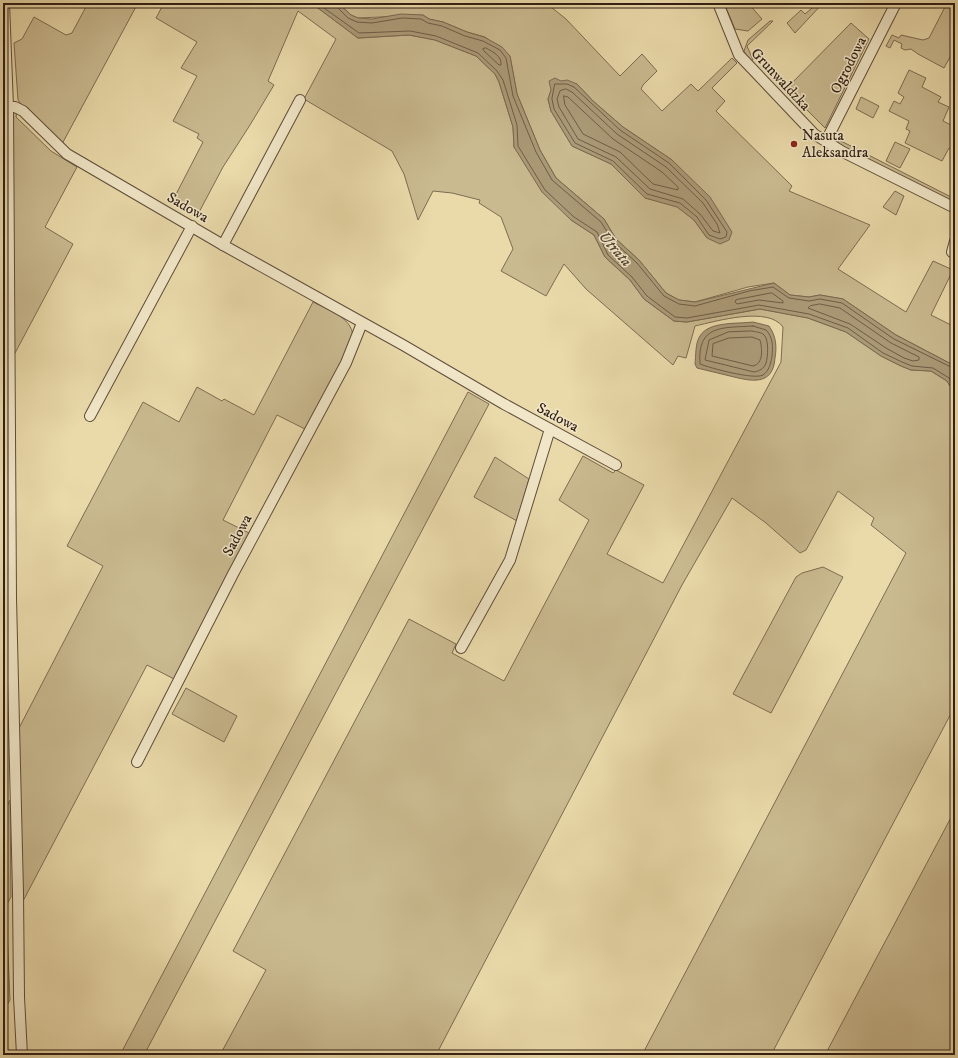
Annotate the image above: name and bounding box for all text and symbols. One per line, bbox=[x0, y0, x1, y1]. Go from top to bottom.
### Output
street label: Ogrodowa bbox=[826, 33, 871, 97]
street label: Grunwaldzka bbox=[747, 44, 815, 115]
place label: Nasuta Aleksandra bbox=[802, 126, 869, 162]
marker: Nasuta Aleksandra bbox=[789, 139, 799, 149]
street label: Sadowa bbox=[164, 188, 213, 227]
water label: Utrata bbox=[594, 227, 636, 271]
street label: Sadowa bbox=[533, 398, 583, 437]
street label: Sadowa bbox=[218, 510, 257, 560]

